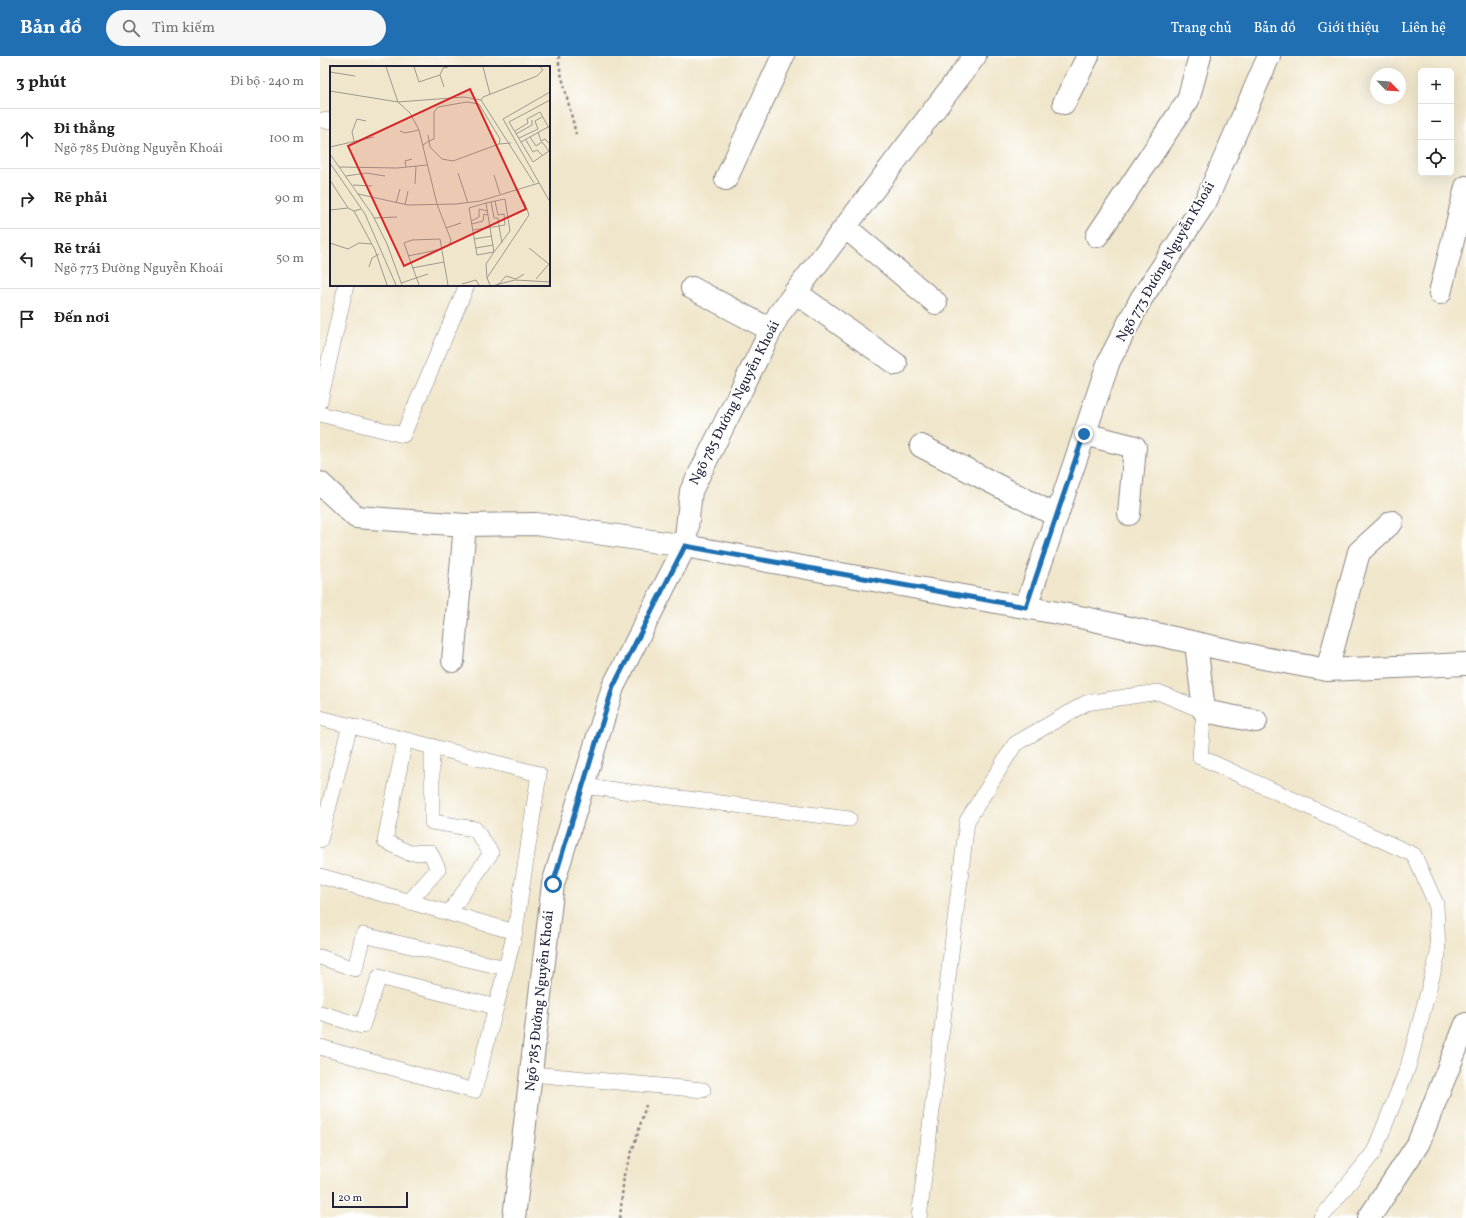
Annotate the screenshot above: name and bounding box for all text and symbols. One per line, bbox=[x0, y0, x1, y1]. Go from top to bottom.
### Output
search box bbox=[106, 10, 386, 46]
text: Bản đồ bbox=[20, 15, 82, 41]
icon: search bbox=[120, 17, 142, 39]
text: Tìm kiếm bbox=[152, 18, 215, 39]
text: Trang chủ bbox=[1171, 19, 1232, 38]
text: Bản đồ bbox=[1254, 19, 1296, 38]
text: Giới thiệu bbox=[1318, 19, 1379, 38]
text: Liên hệ bbox=[1401, 19, 1446, 38]
inset map bbox=[330, 66, 550, 286]
north arrow bbox=[1370, 68, 1406, 104]
map controls bbox=[1418, 68, 1454, 176]
button: + bbox=[1418, 68, 1454, 104]
text: 3 phút bbox=[16, 71, 66, 94]
text: Đi bộ · 240 m bbox=[230, 73, 304, 91]
button: − bbox=[1418, 104, 1454, 140]
text: Đi thẳng bbox=[54, 119, 115, 140]
icon: ahead bbox=[16, 128, 38, 150]
text: 100 m bbox=[269, 130, 304, 148]
text: Ngõ 785 Đường Nguyễn Khoái bbox=[54, 140, 223, 158]
button: locate bbox=[1418, 140, 1454, 176]
street label: Ngõ 773 Đường Nguyễn Khoái bbox=[1112, 178, 1220, 346]
icon: right bbox=[16, 188, 38, 210]
text: Rẽ phải bbox=[54, 188, 108, 209]
text: 90 m bbox=[275, 190, 304, 208]
text: Rẽ trái bbox=[54, 239, 101, 260]
icon: left bbox=[16, 248, 38, 270]
text: 50 m bbox=[276, 250, 304, 268]
text: Ngõ 773 Đường Nguyễn Khoái bbox=[54, 260, 223, 278]
icon: arrive bbox=[16, 308, 38, 330]
text: Đến nơi bbox=[54, 308, 110, 329]
street label: Ngõ 785 Đường Nguyễn Khoái bbox=[685, 318, 785, 488]
route end bbox=[1075, 425, 1093, 443]
route start bbox=[544, 875, 562, 893]
street label: Ngõ 785 Đường Nguyễn Khoái bbox=[521, 910, 559, 1092]
scale bar bbox=[332, 1190, 408, 1209]
text: 20 m bbox=[338, 1191, 362, 1206]

